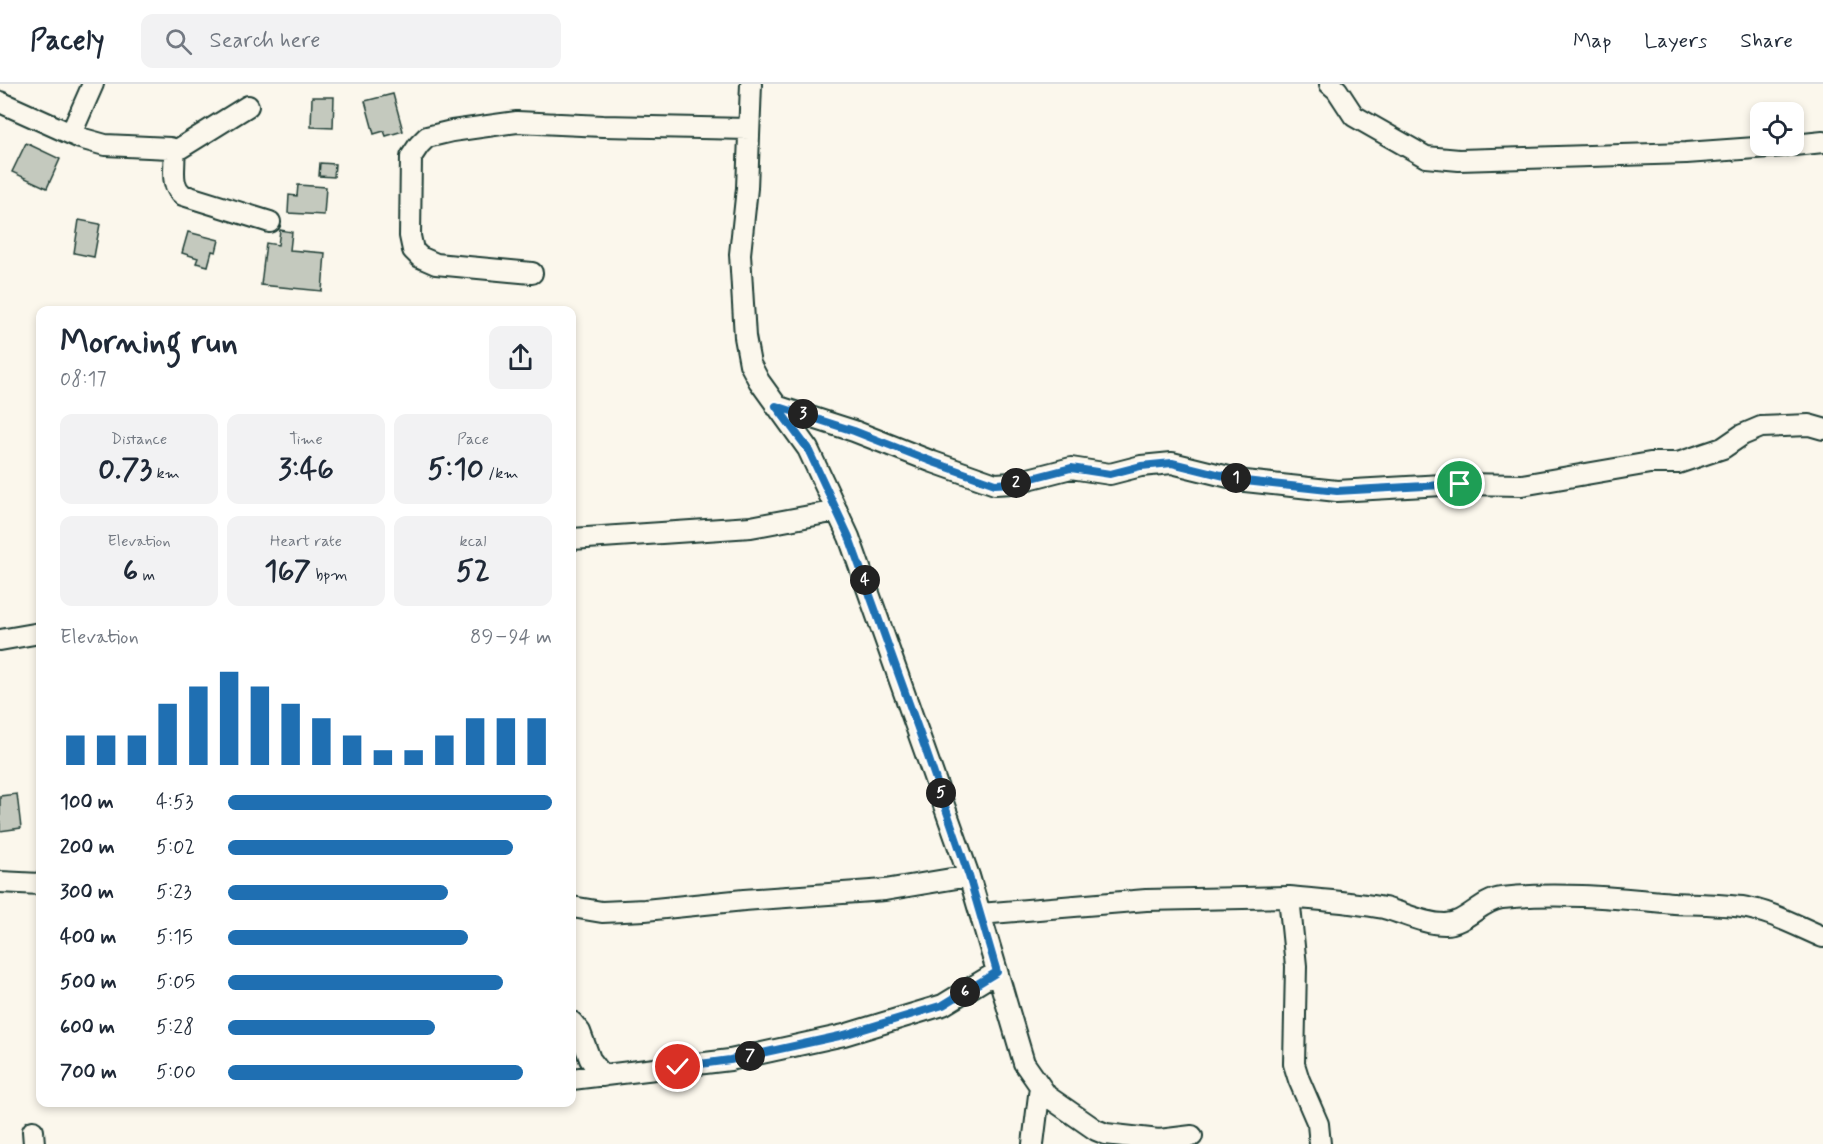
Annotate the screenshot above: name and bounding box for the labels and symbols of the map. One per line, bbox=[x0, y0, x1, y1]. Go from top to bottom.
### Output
pin: 3 bbox=[788, 399, 818, 429]
pin bbox=[1434, 458, 1485, 509]
pin: 1 bbox=[1221, 463, 1251, 493]
pin: 2 bbox=[1001, 468, 1031, 498]
pin: 4 bbox=[850, 565, 880, 595]
pin: 5 bbox=[926, 778, 956, 808]
pin: 6 bbox=[950, 977, 980, 1007]
pin bbox=[652, 1041, 703, 1092]
pin: 7 bbox=[735, 1041, 765, 1071]

